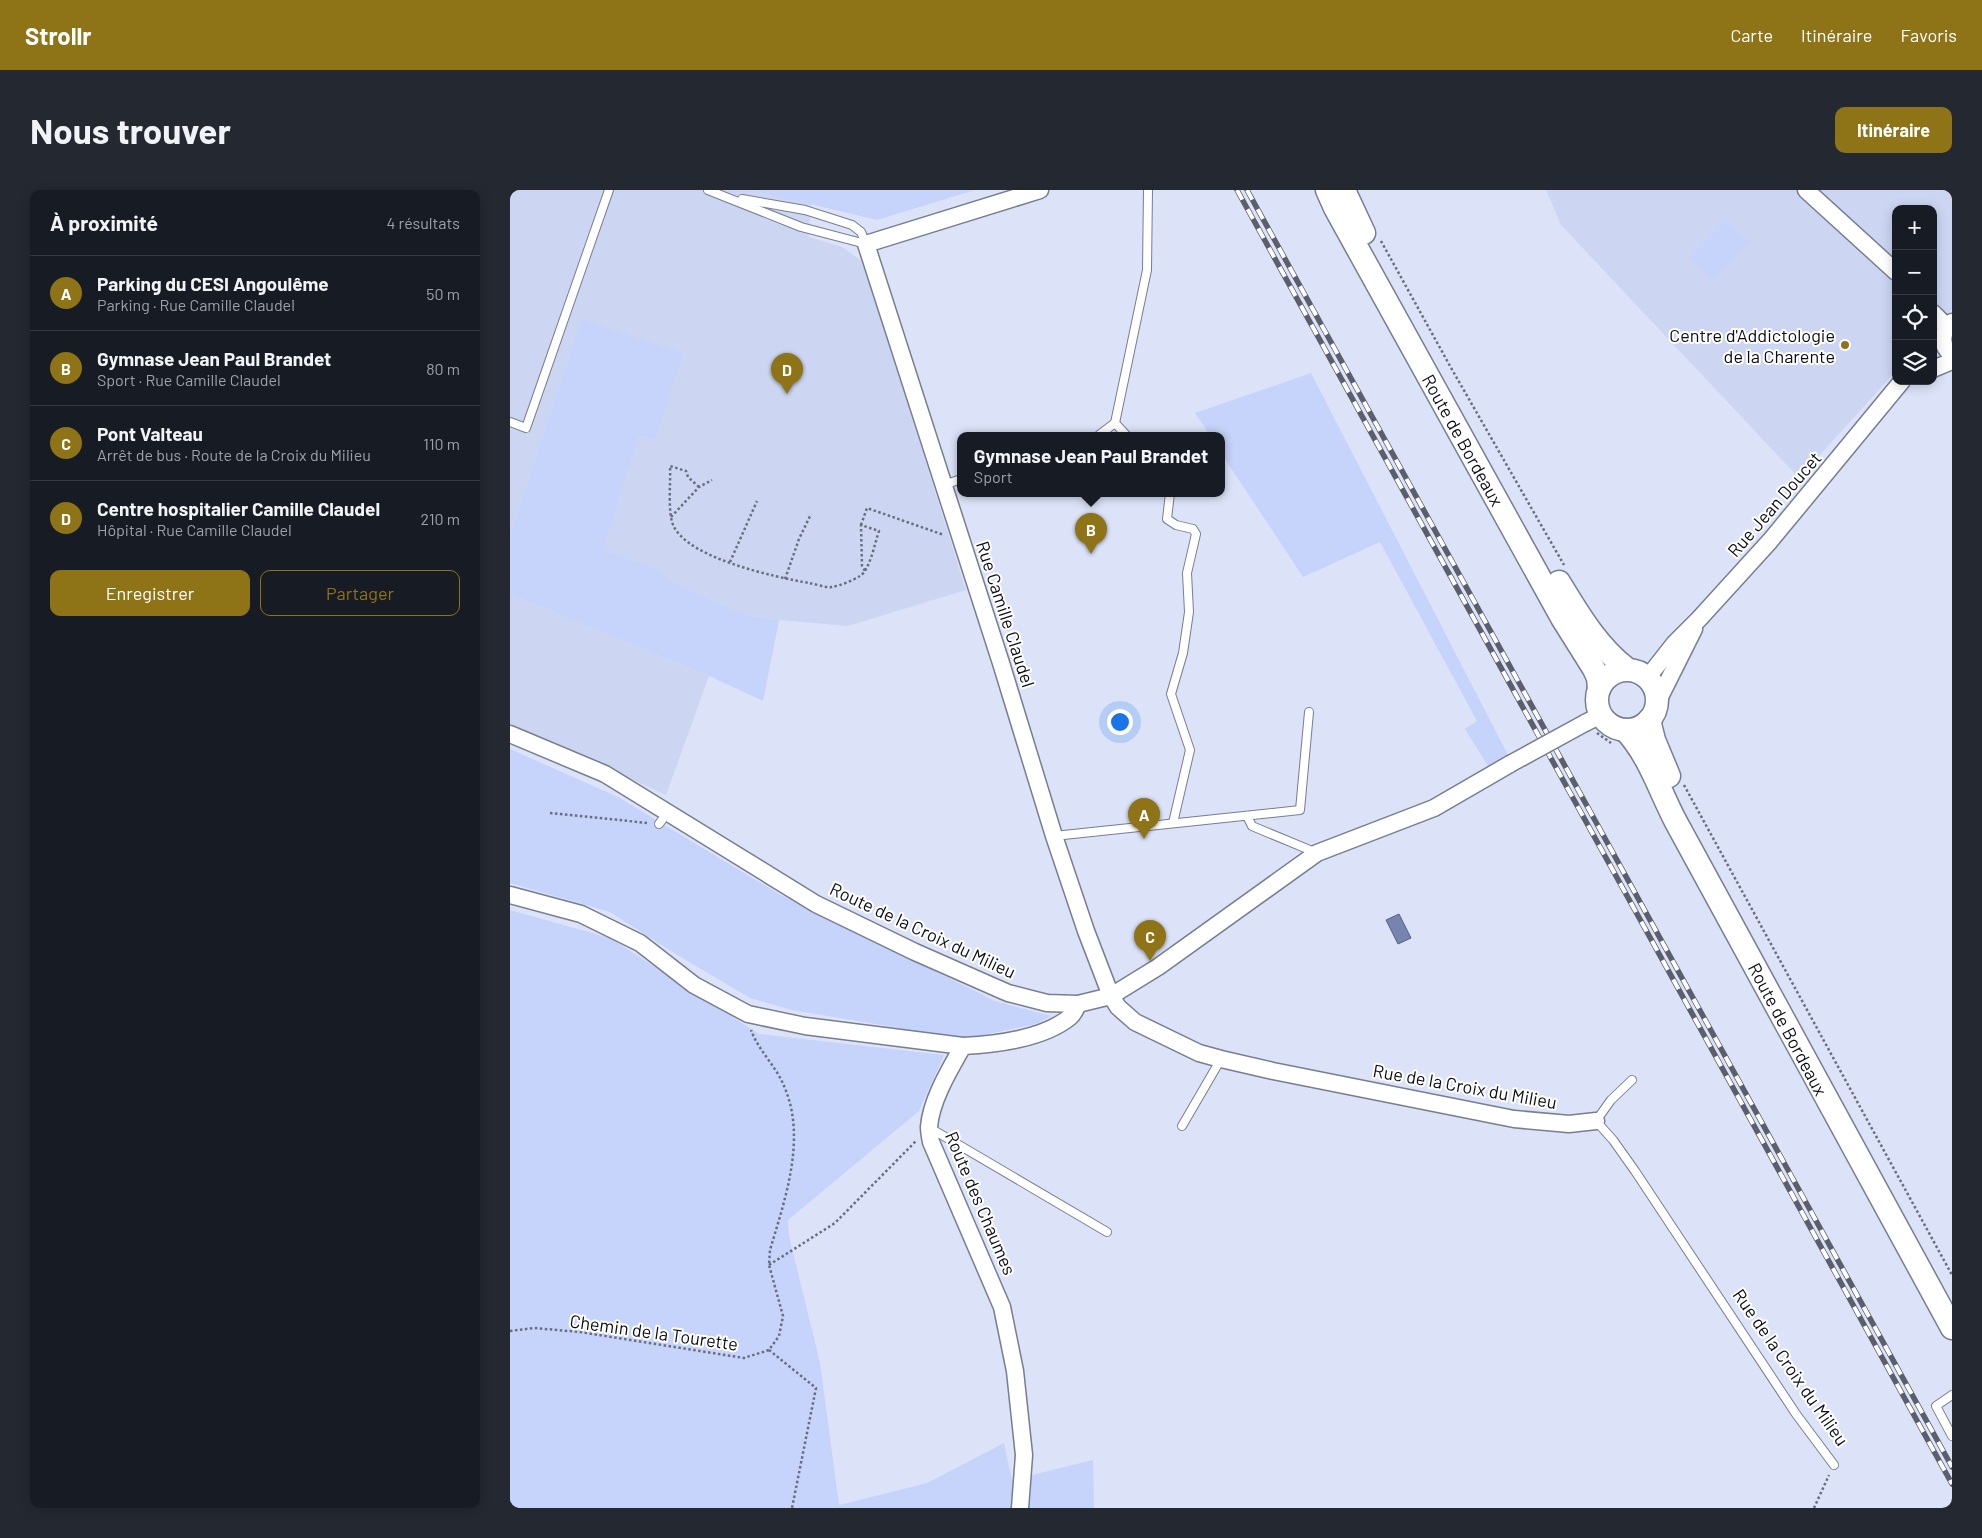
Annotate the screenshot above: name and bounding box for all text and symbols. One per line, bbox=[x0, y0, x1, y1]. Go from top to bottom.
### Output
text: Strollr bbox=[25, 21, 92, 50]
text: Carte bbox=[1730, 24, 1773, 46]
text: Itinéraire bbox=[1801, 24, 1872, 46]
text: Favoris bbox=[1900, 24, 1957, 46]
button: Itinéraire bbox=[1835, 107, 1952, 153]
text: Nous trouver bbox=[30, 109, 231, 151]
map controls bbox=[1892, 205, 1937, 385]
button: + bbox=[1892, 205, 1937, 250]
text: À proximité bbox=[50, 210, 158, 235]
text: 4 résultats bbox=[386, 213, 460, 232]
button: − bbox=[1892, 250, 1937, 295]
text: Parking du CESI Angoulême bbox=[97, 272, 329, 295]
text: A bbox=[61, 284, 71, 303]
text: 50 m bbox=[426, 284, 460, 303]
text: Parking · Rue Camille Claudel bbox=[97, 295, 295, 314]
button: locate bbox=[1892, 295, 1937, 340]
place label: Centre d'Addictologie de la Charente bbox=[1669, 324, 1835, 367]
marker: Centre d'Addictologie de la Charente bbox=[1839, 339, 1851, 351]
button: layers bbox=[1892, 340, 1937, 385]
text: Gymnase Jean Paul Brandet bbox=[97, 347, 331, 370]
pin: D bbox=[771, 353, 803, 394]
text: B bbox=[61, 359, 71, 378]
text: 80 m bbox=[426, 359, 460, 378]
text: Sport · Rue Camille Claudel bbox=[97, 370, 281, 389]
street label: Route de Bordeaux bbox=[1418, 370, 1509, 510]
text: Pont Valteau bbox=[97, 422, 203, 445]
popup bbox=[957, 432, 1225, 497]
text: C bbox=[61, 434, 71, 453]
text: 110 m bbox=[423, 434, 460, 453]
text: Gymnase Jean Paul Brandet bbox=[974, 444, 1208, 467]
text: Arrêt de bus · Route de la Croix du Milieu bbox=[97, 445, 371, 464]
street label: Rue Jean Doucet bbox=[1722, 447, 1826, 561]
text: Sport bbox=[974, 467, 1013, 486]
text: Centre hospitalier Camille Claudel bbox=[97, 497, 380, 520]
text: D bbox=[61, 509, 71, 528]
text: 210 m bbox=[421, 509, 460, 528]
pin: B bbox=[1075, 513, 1107, 554]
text: Hôpital · Rue Camille Claudel bbox=[97, 520, 292, 539]
street label: Rue Camille Claudel bbox=[972, 538, 1040, 690]
button: Enregistrer bbox=[50, 570, 250, 616]
button: Partager bbox=[260, 570, 460, 616]
your location bbox=[1107, 709, 1133, 735]
pin: A bbox=[1128, 798, 1160, 839]
street label: Route de la Croix du Milieu bbox=[827, 877, 1019, 983]
pin: C bbox=[1134, 920, 1166, 961]
street label: Route de Bordeaux bbox=[1744, 959, 1832, 1100]
street label: Rue de la Croix du Milieu bbox=[1371, 1059, 1559, 1113]
street label: Route des Chaumes bbox=[941, 1128, 1021, 1278]
street label: Rue de la Croix du Milieu bbox=[1729, 1284, 1853, 1450]
street label: Chemin de la Tourette bbox=[568, 1309, 740, 1355]

